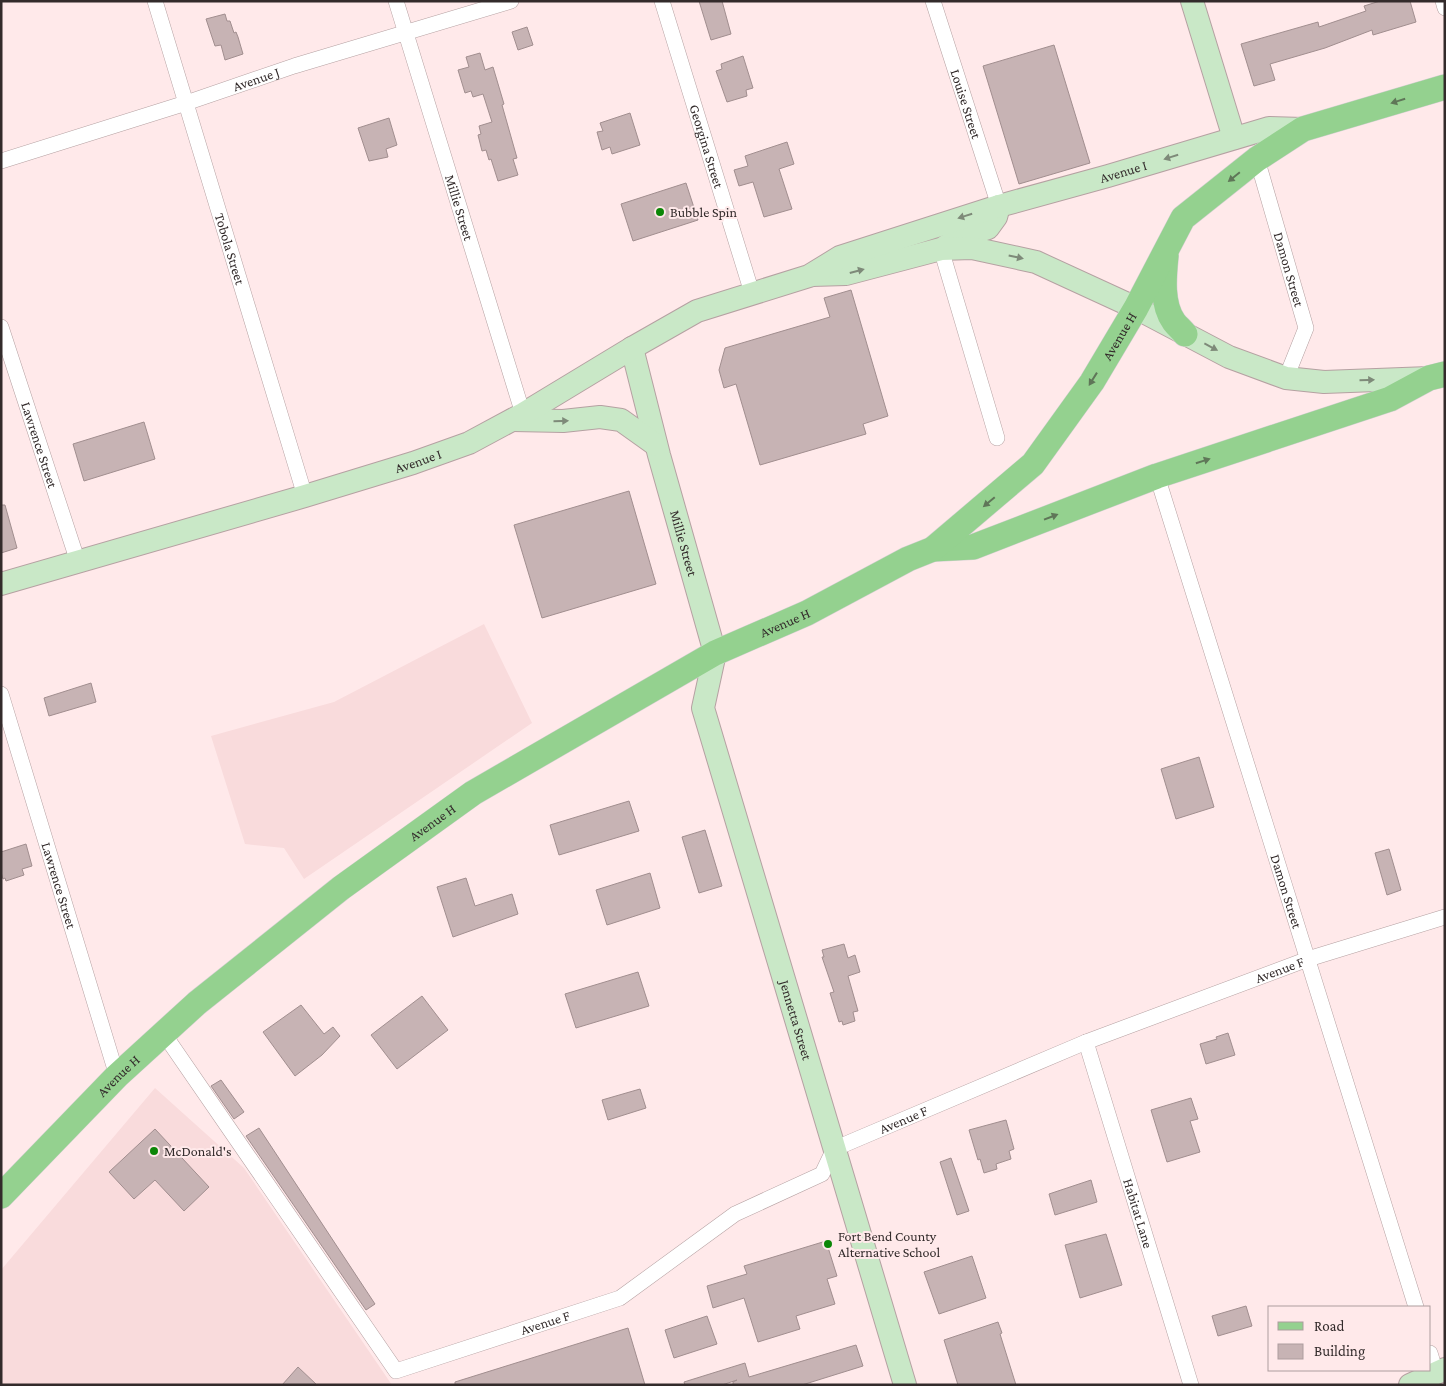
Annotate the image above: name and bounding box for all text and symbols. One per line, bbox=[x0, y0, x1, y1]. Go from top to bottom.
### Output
street label: Avenue J bbox=[231, 64, 281, 94]
street label: Louise Street bbox=[947, 67, 985, 141]
one-way arrow bbox=[1390, 98, 1405, 106]
street label: Georgina Street bbox=[686, 103, 727, 190]
one-way arrow bbox=[1164, 153, 1179, 161]
street label: Avenue I bbox=[1098, 157, 1149, 186]
one-way arrow bbox=[1228, 171, 1241, 182]
street label: Millie Street bbox=[442, 173, 477, 243]
place label: Bubble Spin bbox=[670, 204, 737, 220]
marker: Bubble Spin bbox=[654, 206, 666, 218]
street label: Tobola Street bbox=[212, 211, 249, 287]
one-way arrow bbox=[957, 213, 972, 221]
street label: Damon Street bbox=[1271, 230, 1308, 309]
one-way arrow bbox=[1008, 254, 1024, 262]
one-way arrow bbox=[850, 266, 865, 274]
street label: Avenue H bbox=[1099, 309, 1140, 363]
one-way arrow bbox=[1203, 343, 1218, 351]
one-way arrow bbox=[1089, 372, 1098, 385]
one-way arrow bbox=[1359, 376, 1375, 384]
street label: Lawrence Street bbox=[18, 400, 61, 490]
one-way arrow bbox=[553, 416, 569, 424]
street label: Avenue I bbox=[393, 445, 444, 476]
one-way arrow bbox=[1196, 456, 1211, 464]
one-way arrow bbox=[983, 496, 996, 507]
street label: Millie Street bbox=[667, 508, 701, 578]
one-way arrow bbox=[1044, 513, 1059, 521]
street label: Avenue H bbox=[757, 605, 813, 640]
street label: Avenue H bbox=[406, 800, 459, 844]
street label: Lawrence Street bbox=[38, 840, 80, 931]
street label: Damon Street bbox=[1267, 852, 1306, 931]
street label: Avenue F bbox=[1253, 953, 1306, 986]
street label: Jennetta Street bbox=[776, 976, 816, 1062]
street label: Avenue H bbox=[94, 1051, 143, 1100]
street label: Avenue F bbox=[877, 1102, 930, 1137]
place label: McDonald's bbox=[164, 1143, 231, 1159]
marker: McDonald's bbox=[148, 1145, 160, 1157]
street label: Habitat Lane bbox=[1120, 1176, 1157, 1250]
place label: Fort Bend County Alternative School bbox=[838, 1228, 940, 1260]
marker: Fort Bend County Alternative School bbox=[822, 1238, 834, 1250]
legend bbox=[1268, 1306, 1431, 1371]
street label: Avenue F bbox=[519, 1307, 572, 1338]
text: Road bbox=[1314, 1318, 1345, 1334]
text: Building bbox=[1314, 1343, 1365, 1360]

